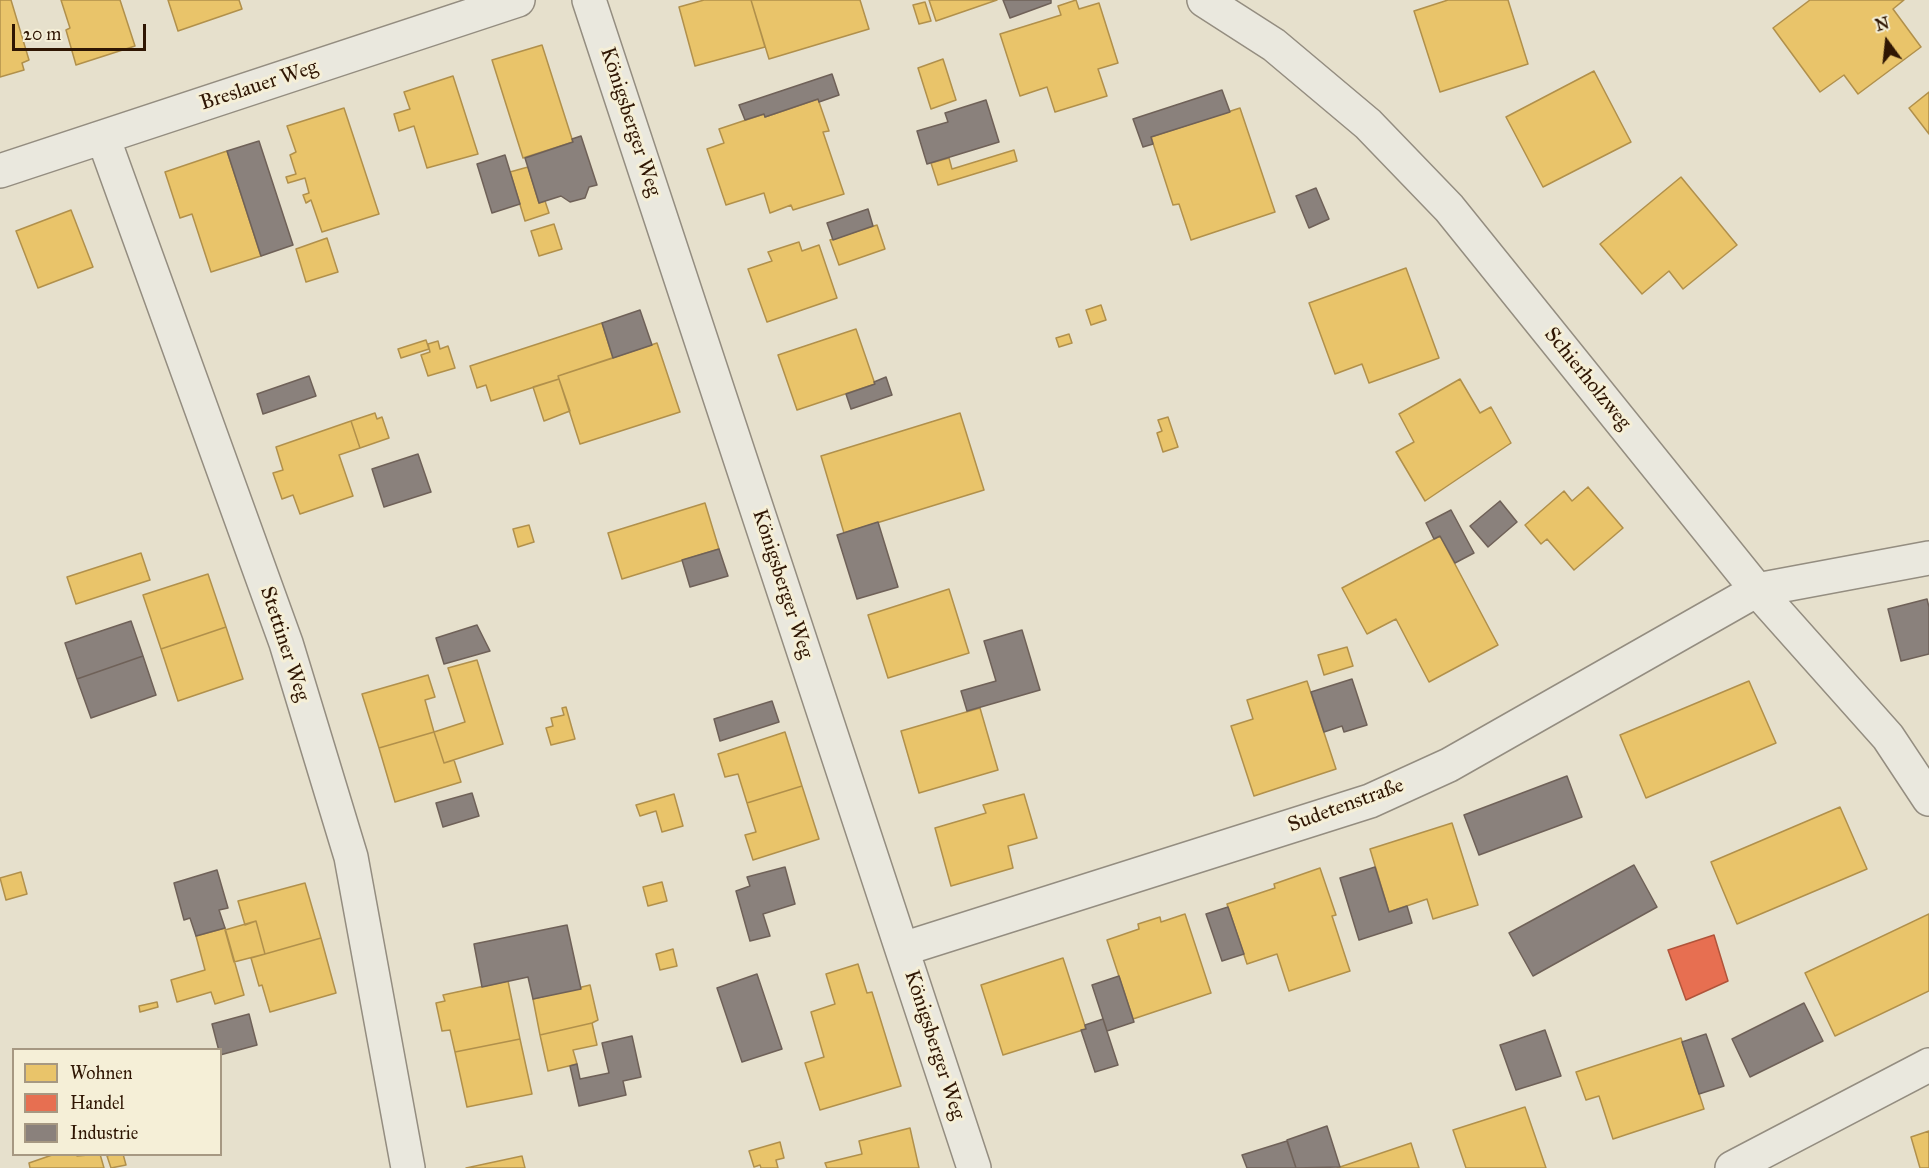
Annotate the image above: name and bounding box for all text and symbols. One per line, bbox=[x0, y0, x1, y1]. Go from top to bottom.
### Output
scale bar bbox=[15, 12, 148, 50]
north arrow bbox=[1857, 12, 1917, 72]
text: N bbox=[1873, 13, 1891, 35]
text: 20 m bbox=[23, 23, 61, 45]
street label: Königsberger Weg bbox=[594, 44, 666, 200]
street label: Breslauer Weg bbox=[197, 55, 321, 117]
street label: Schierholzweg bbox=[1538, 323, 1636, 435]
street label: Königsberger Weg bbox=[746, 506, 818, 662]
street label: Stettiner Weg bbox=[254, 584, 314, 704]
street label: Sudetenstraße bbox=[1285, 773, 1407, 839]
street label: Königsberger Weg bbox=[898, 967, 970, 1123]
legend bbox=[12, 1048, 222, 1156]
text: Wohnen bbox=[70, 1062, 132, 1084]
text: Handel bbox=[70, 1092, 124, 1114]
text: Industrie bbox=[70, 1122, 138, 1144]

